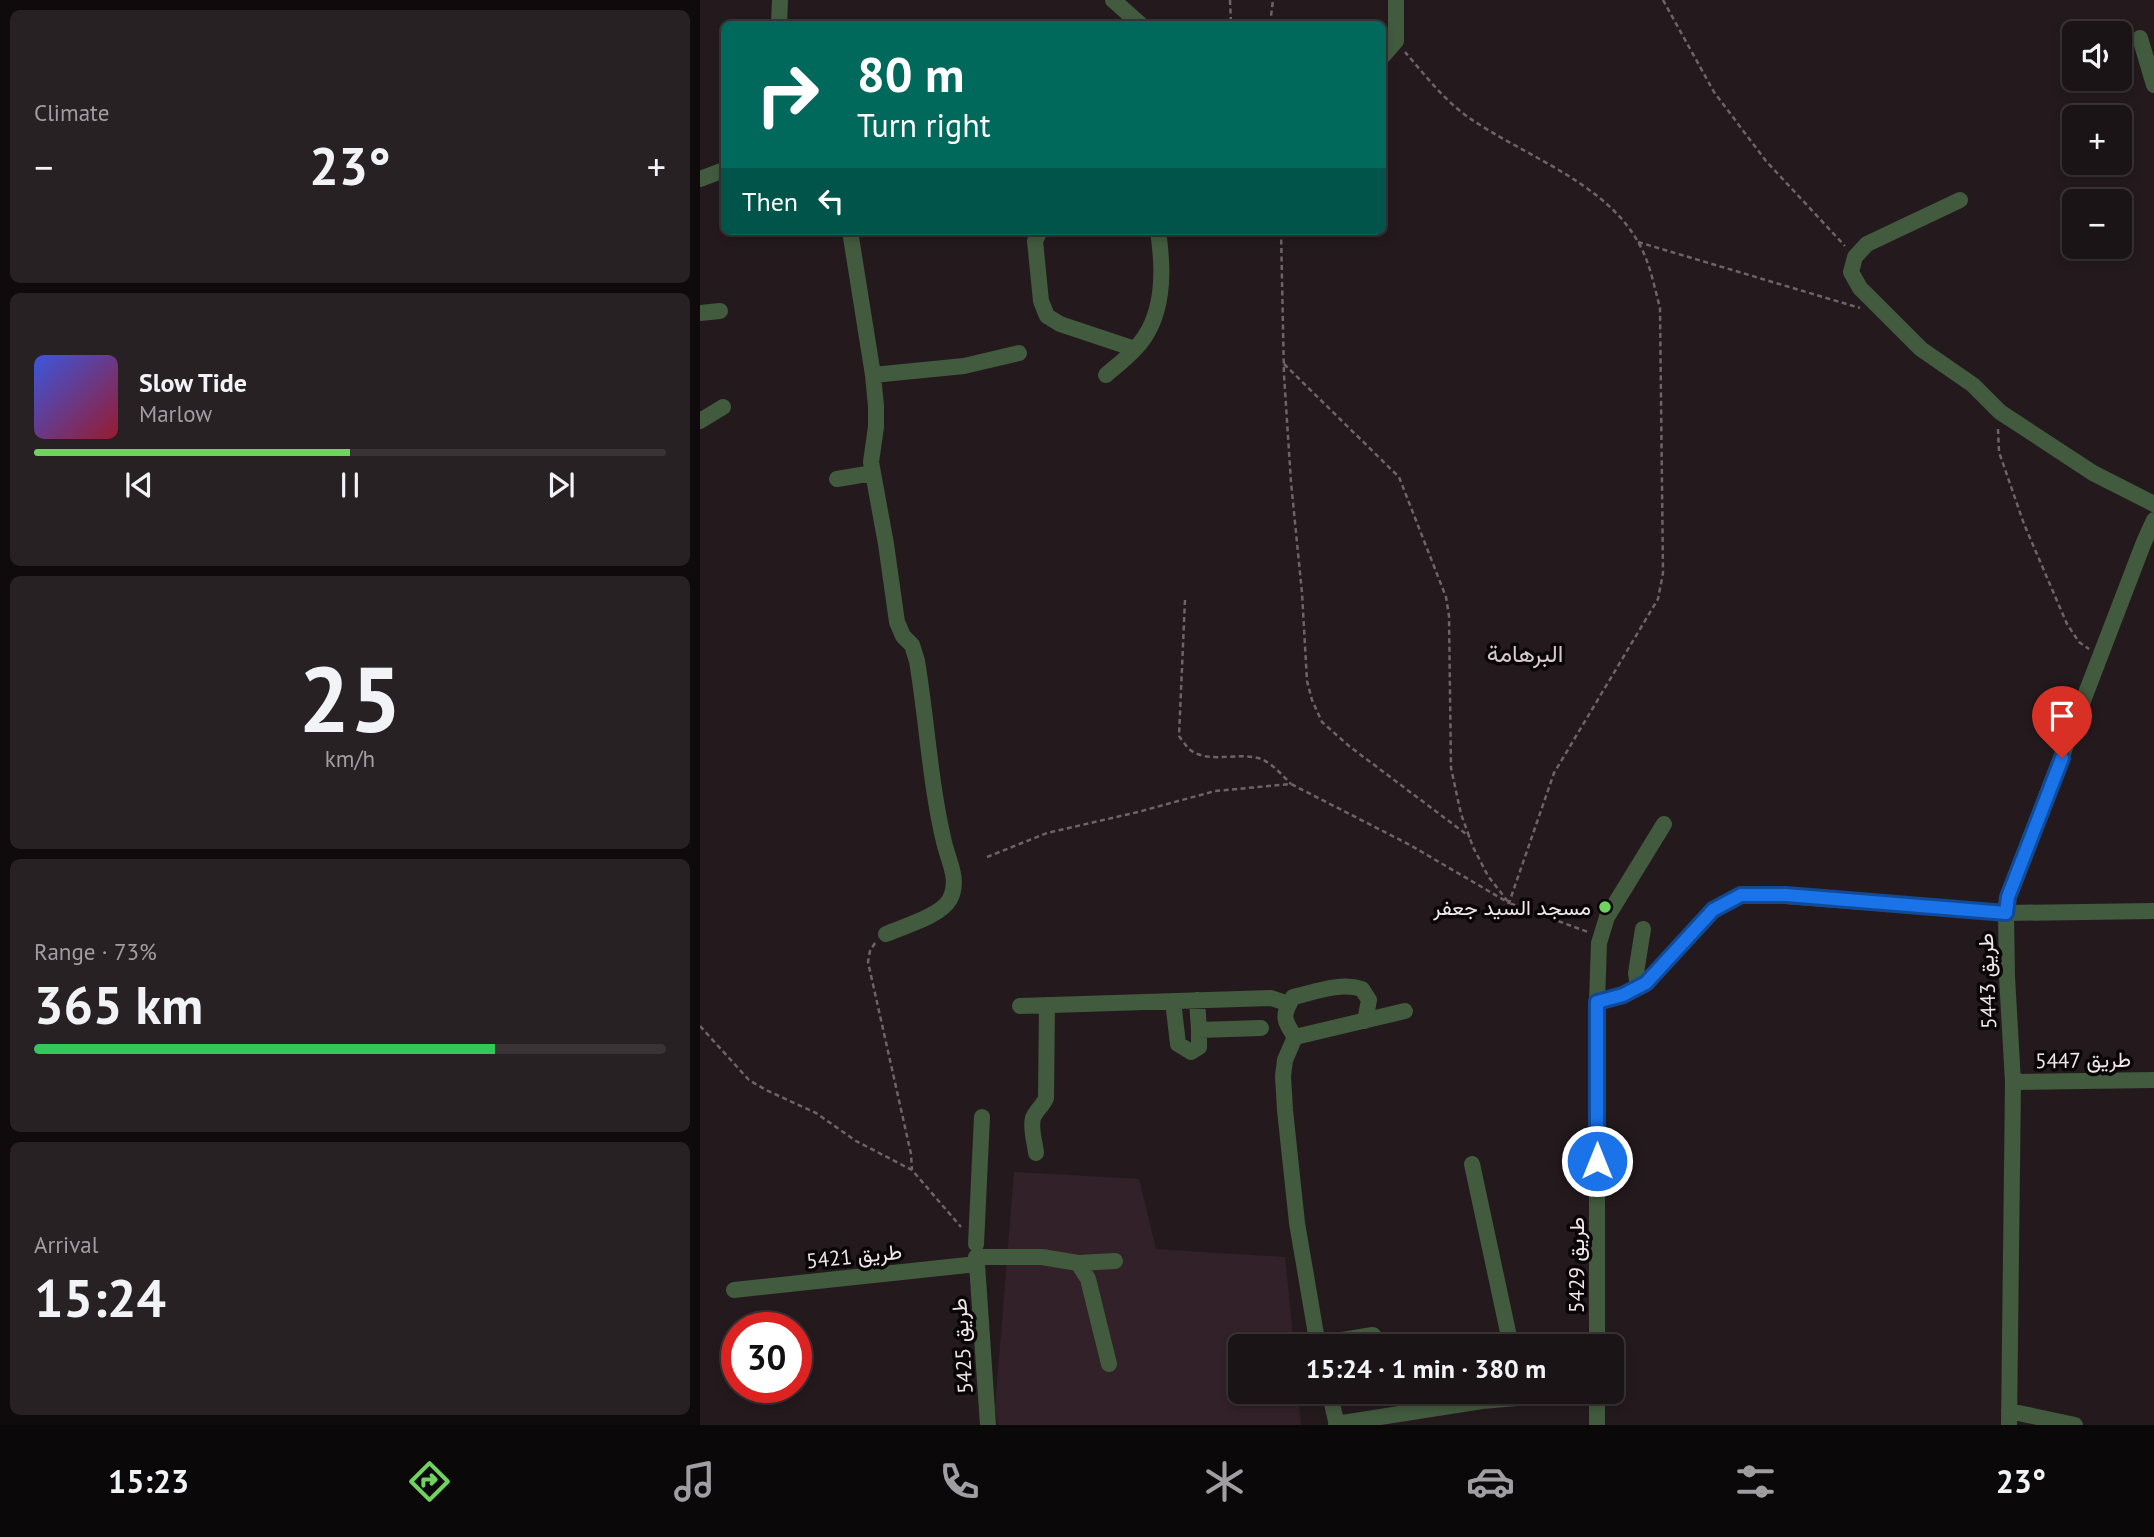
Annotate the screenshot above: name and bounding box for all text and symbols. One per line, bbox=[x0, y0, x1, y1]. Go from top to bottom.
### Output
map controls bbox=[2062, 21, 2132, 259]
button: sound bbox=[2062, 21, 2132, 91]
text: 80 m bbox=[857, 42, 964, 106]
icon: right bbox=[742, 49, 833, 140]
text: Climate bbox=[34, 98, 109, 127]
text: Turn right bbox=[857, 104, 991, 146]
button: + bbox=[2062, 105, 2132, 175]
text: 23° bbox=[309, 132, 391, 199]
text: − bbox=[34, 142, 53, 191]
text: + bbox=[647, 142, 666, 191]
icon: left bbox=[812, 182, 850, 220]
text: Then bbox=[742, 185, 798, 218]
button: − bbox=[2062, 189, 2132, 259]
text: Slow Tide bbox=[139, 366, 247, 399]
text: Marlow bbox=[139, 399, 212, 428]
icon: previous bbox=[120, 466, 158, 504]
icon: pause bbox=[331, 466, 369, 504]
icon: next bbox=[542, 466, 580, 504]
district label: البرهامة bbox=[1487, 638, 1563, 669]
text: 25 bbox=[298, 639, 402, 757]
pin bbox=[2032, 686, 2092, 758]
icon: arrive bbox=[2043, 697, 2081, 735]
text: km/h bbox=[325, 744, 375, 773]
place label: مسجد السيد جعفر bbox=[1432, 894, 1591, 921]
marker: مسجد السيد جعفر bbox=[1597, 899, 1613, 915]
street label: طريق 5443 bbox=[1972, 933, 2002, 1029]
text: Range · 73% bbox=[34, 937, 157, 966]
text: 365 km bbox=[34, 971, 203, 1038]
street label: طريق 5447 bbox=[2035, 1046, 2131, 1074]
position arrow bbox=[1560, 1124, 1634, 1198]
street label: طريق 5429 bbox=[1563, 1217, 1590, 1313]
text: Arrival bbox=[34, 1230, 98, 1259]
street label: طريق 5421 bbox=[805, 1238, 903, 1274]
text: 15:24 bbox=[34, 1264, 166, 1331]
street label: طريق 5425 bbox=[945, 1297, 979, 1395]
speed limit sign: 30 bbox=[721, 1312, 812, 1403]
text: 15:24 · 1 min · 380 m bbox=[1306, 1352, 1546, 1385]
icon: directions bbox=[405, 1457, 454, 1506]
icon: music bbox=[670, 1457, 719, 1506]
icon: phone bbox=[935, 1457, 984, 1506]
icon: climate bbox=[1200, 1457, 1249, 1506]
icon: car bbox=[1466, 1457, 1515, 1506]
icon: filters bbox=[1731, 1457, 1780, 1506]
text: 15:23 bbox=[108, 1460, 189, 1502]
text: 23° bbox=[1996, 1460, 2046, 1502]

